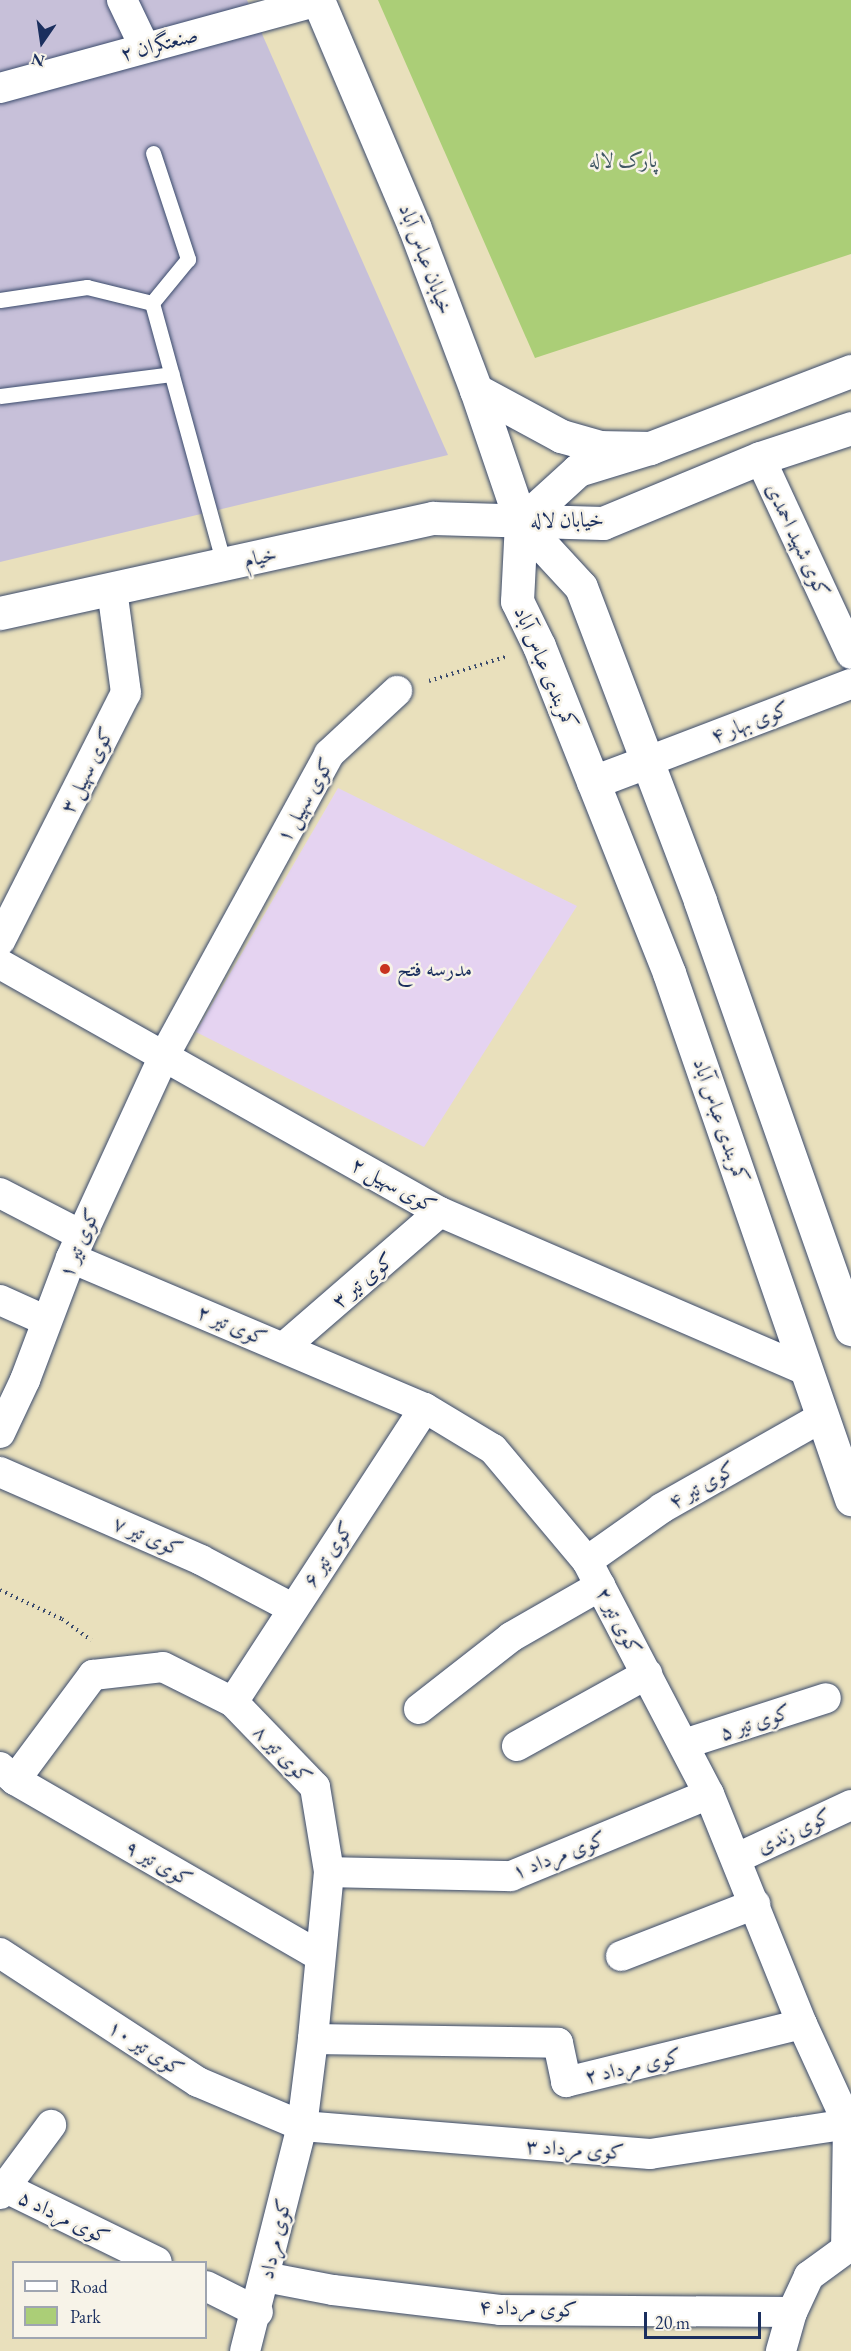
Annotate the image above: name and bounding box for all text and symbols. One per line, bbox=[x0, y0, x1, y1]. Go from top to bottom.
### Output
north arrow bbox=[12, 12, 72, 72]
street label: ۲ صنعتگران bbox=[117, 22, 201, 66]
text: N bbox=[29, 48, 47, 72]
park label: پارک لاله bbox=[589, 147, 657, 173]
street label: خیابان عباس آباد bbox=[393, 200, 459, 318]
street label: کوی شهید احمدی bbox=[761, 479, 835, 601]
street label: خیابان لاله bbox=[530, 507, 604, 533]
street label: خیام bbox=[241, 541, 279, 573]
street label: کمربندی عباس آباد bbox=[509, 603, 583, 733]
street label: کوی بهار ۴ bbox=[707, 696, 793, 748]
street label: کوی سهیل ۳ bbox=[55, 723, 119, 817]
street label: کوی سهیل ۱ bbox=[271, 753, 339, 847]
place label: مدرسه فتح bbox=[397, 956, 472, 982]
marker: مدرسه فتح bbox=[378, 962, 392, 976]
street label: کمربندی عباس آباد bbox=[688, 1055, 754, 1187]
street label: کوی سهیل ۲ bbox=[347, 1151, 441, 1219]
street label: کوی تیر ۱ bbox=[53, 1204, 105, 1282]
street label: کوی تیر ۳ bbox=[327, 1247, 399, 1313]
street label: کوی تیر ۲ bbox=[193, 1299, 271, 1351]
street label: کوی تیر ۴ bbox=[664, 1456, 740, 1514]
street label: کوی تیر ۷ bbox=[109, 1510, 187, 1562]
street label: کوی تیر ۶ bbox=[297, 1517, 359, 1591]
street label: کوی تیر ۲ bbox=[591, 1583, 647, 1659]
street label: کوی تیر ۵ bbox=[716, 1699, 794, 1745]
street label: کوی تیر ۸ bbox=[248, 1719, 318, 1789]
street label: کوی زندی bbox=[753, 1803, 835, 1859]
street label: کوی مرداد ۱ bbox=[509, 1826, 609, 1884]
street label: کوی تیر ۹ bbox=[121, 1834, 197, 1892]
street label: کوی تیر ۱۰ bbox=[103, 2014, 189, 2082]
street label: کوی مرداد ۲ bbox=[582, 2043, 684, 2089]
street label: کوی مرداد ۳ bbox=[525, 2133, 625, 2165]
street label: کوی مرداد ۵ bbox=[14, 2184, 114, 2250]
street label: کوی مرداد bbox=[254, 2196, 296, 2282]
legend bbox=[12, 2261, 207, 2339]
text: Road bbox=[70, 2275, 108, 2298]
street label: کوی مرداد ۴ bbox=[478, 2294, 578, 2322]
scale bar bbox=[647, 2300, 764, 2338]
text: Park bbox=[70, 2305, 101, 2328]
text: 20 m bbox=[655, 2311, 690, 2334]

